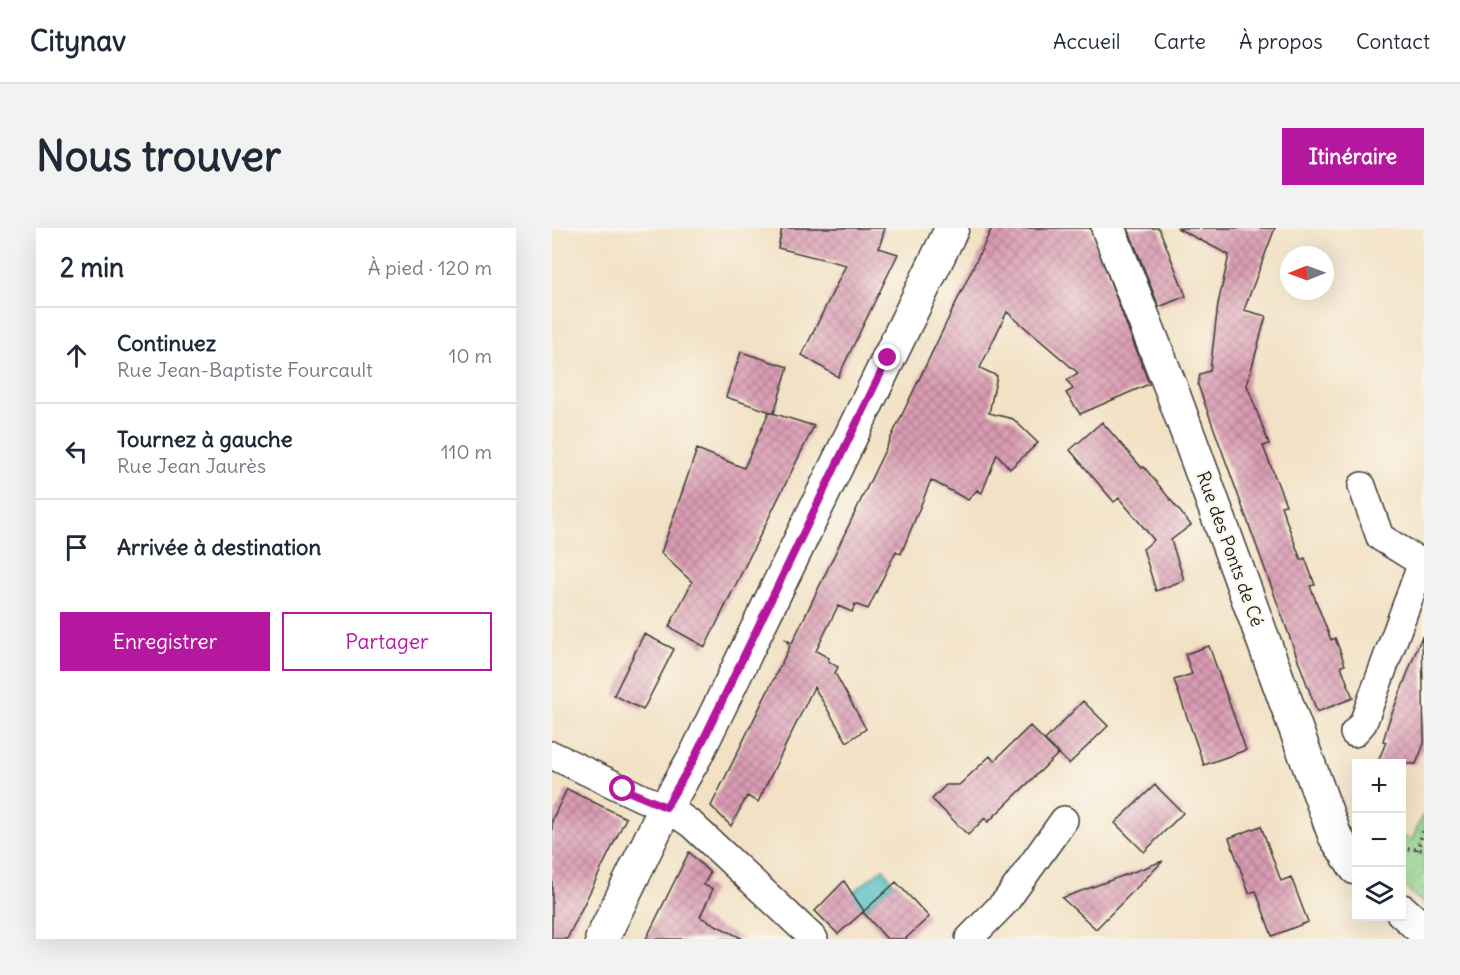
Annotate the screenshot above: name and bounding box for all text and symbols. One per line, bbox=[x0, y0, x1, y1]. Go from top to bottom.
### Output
text: Citynav bbox=[30, 23, 126, 59]
text: Accueil bbox=[1053, 28, 1121, 55]
text: Carte bbox=[1154, 28, 1206, 55]
text: À propos bbox=[1239, 28, 1323, 55]
text: Contact bbox=[1356, 28, 1430, 55]
button: Itinéraire bbox=[1282, 128, 1424, 185]
text: Nous trouver bbox=[36, 130, 281, 182]
north arrow bbox=[1280, 246, 1334, 300]
text: 2 min bbox=[60, 251, 124, 284]
text: À pied · 120 m bbox=[368, 255, 492, 280]
text: Continuez bbox=[117, 329, 216, 357]
icon: ahead bbox=[60, 339, 93, 372]
text: 10 m bbox=[449, 343, 492, 368]
route end bbox=[874, 344, 900, 370]
text: Rue Jean-Baptiste Fourcault bbox=[117, 357, 373, 382]
text: Tournez à gauche bbox=[117, 425, 293, 453]
icon: left bbox=[60, 435, 93, 468]
text: 110 m bbox=[441, 439, 492, 464]
text: Rue Jean Jaurès bbox=[117, 453, 266, 478]
street label: Rue des Ponts de Cé bbox=[1192, 468, 1269, 630]
icon: arrive bbox=[60, 531, 93, 564]
text: Arrivée à destination bbox=[117, 533, 321, 561]
button: Enregistrer bbox=[60, 612, 270, 671]
button: Partager bbox=[282, 612, 492, 671]
map controls bbox=[1352, 759, 1406, 921]
button: + bbox=[1352, 759, 1406, 813]
route start bbox=[609, 775, 635, 801]
button: − bbox=[1352, 813, 1406, 867]
button: layers bbox=[1352, 867, 1406, 921]

